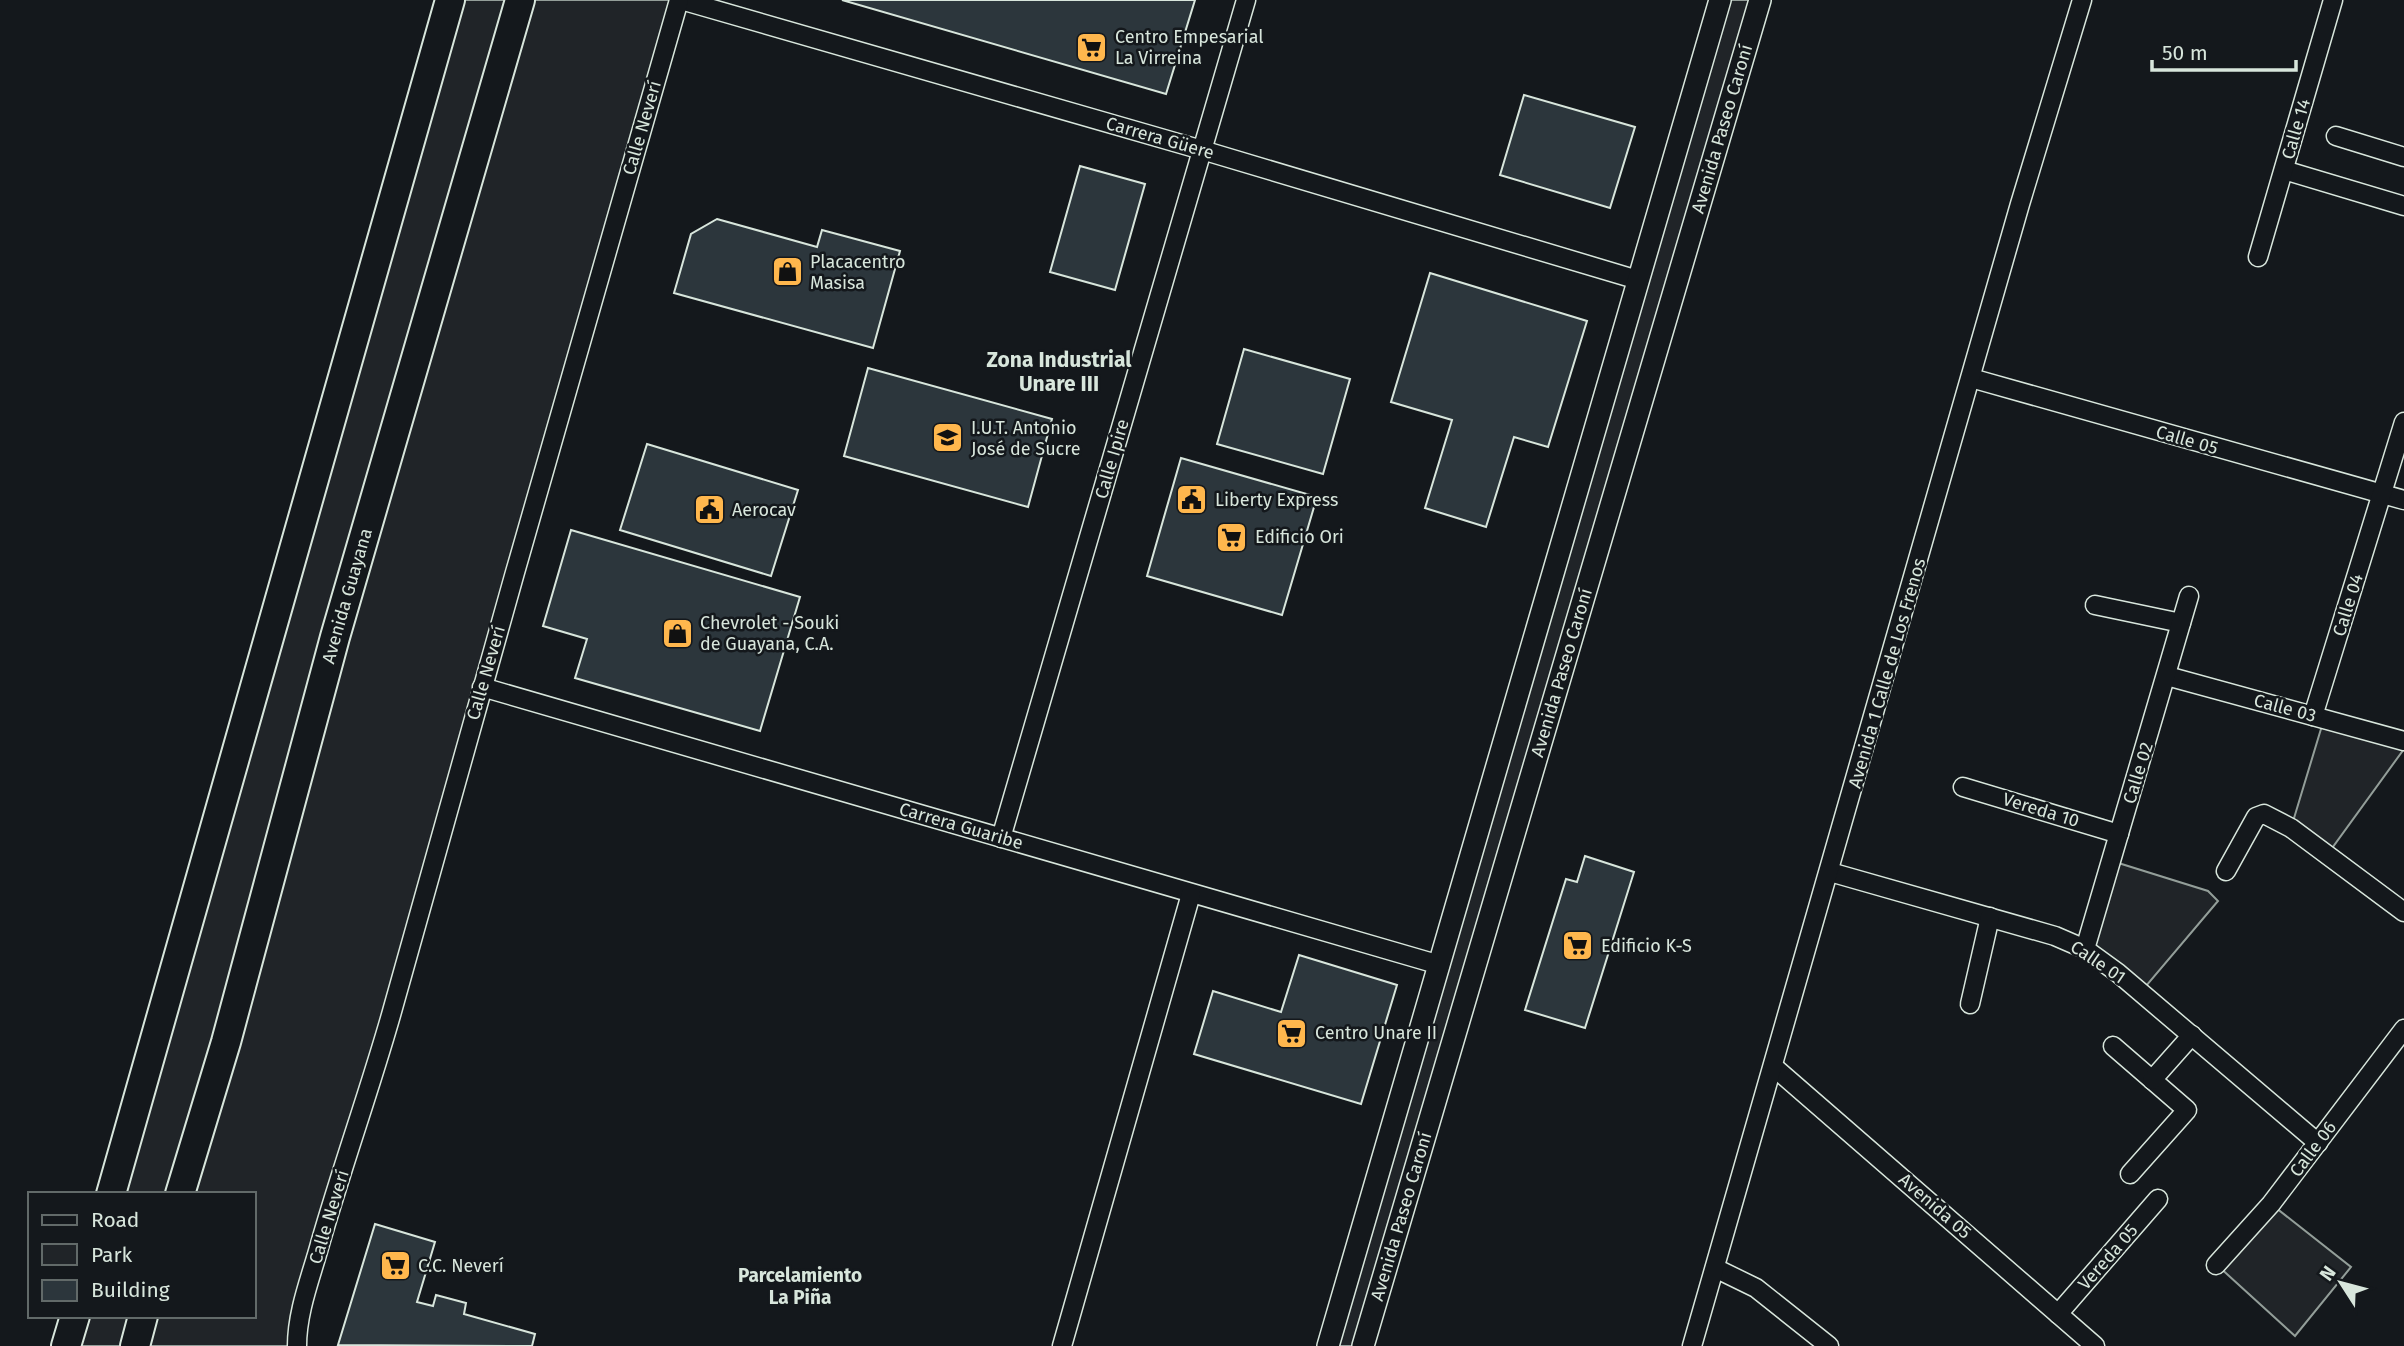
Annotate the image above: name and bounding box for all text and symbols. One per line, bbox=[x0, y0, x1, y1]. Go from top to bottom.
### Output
place label: Centro Empesarial La Virreina bbox=[1115, 26, 1264, 69]
scale bar bbox=[2152, 28, 2296, 72]
supermarket icon: Centro Empesarial La Virreina bbox=[1075, 30, 1109, 64]
text: 50 m bbox=[2162, 40, 2208, 66]
street label: Avenida Paseo Caroní bbox=[1687, 42, 1757, 216]
street label: Calle Neverí bbox=[618, 78, 666, 178]
street label: Calle 14 bbox=[2277, 96, 2315, 162]
street label: Carrera Güere bbox=[1103, 112, 1217, 164]
place label: Placacentro Masisa bbox=[810, 251, 906, 294]
shop icon: Placacentro Masisa bbox=[770, 255, 804, 289]
district label: Zona Industrial Unare III bbox=[987, 347, 1132, 397]
place label: I.U.T. Antonio José de Sucre bbox=[971, 417, 1080, 460]
street label: Calle Ipire bbox=[1090, 417, 1134, 501]
school or university icon: I.U.T. Antonio José de Sucre bbox=[931, 421, 965, 455]
street label: Calle 05 bbox=[2153, 421, 2221, 459]
public building icon: Liberty Express bbox=[1175, 483, 1209, 517]
place label: Liberty Express bbox=[1215, 489, 1338, 511]
public building icon: Aerocav bbox=[692, 493, 726, 527]
place label: Aerocav bbox=[732, 499, 796, 521]
supermarket icon: Edificio Ori bbox=[1215, 520, 1249, 554]
street label: Avenida Guayana bbox=[317, 526, 377, 666]
place label: Edificio Ori bbox=[1255, 526, 1344, 548]
street label: Avenida 1 Calle de Los Frenos bbox=[1844, 555, 1930, 791]
street label: Calle 04 bbox=[2328, 571, 2368, 639]
street label: Avenida Paseo Caroní bbox=[1526, 586, 1597, 760]
place label: Chevrolet - Souki de Guayana, C.A. bbox=[700, 612, 839, 655]
shop icon: Chevrolet - Souki de Guayana, C.A. bbox=[660, 616, 694, 650]
street label: Calle Neverí bbox=[462, 623, 510, 723]
street label: Calle 03 bbox=[2252, 689, 2318, 727]
street label: Calle 02 bbox=[2118, 739, 2158, 806]
street label: Vereda 10 bbox=[2000, 788, 2082, 832]
street label: Carrera Guaribe bbox=[896, 798, 1026, 854]
supermarket icon: Edificio K-S bbox=[1561, 929, 1595, 963]
place label: Edificio K-S bbox=[1601, 935, 1692, 957]
street label: Calle 01 bbox=[2066, 936, 2130, 988]
supermarket icon: Centro Unare II bbox=[1275, 1016, 1309, 1050]
place label: Centro Unare II bbox=[1315, 1022, 1437, 1044]
street label: Calle 06 bbox=[2285, 1117, 2341, 1181]
street label: Avenida Paseo Caroní bbox=[1366, 1130, 1436, 1303]
street label: Calle Neverí bbox=[304, 1167, 354, 1267]
street label: Avenida 05 bbox=[1894, 1169, 1976, 1243]
legend bbox=[28, 1192, 256, 1318]
text: Road bbox=[91, 1207, 139, 1233]
street label: Vereda 05 bbox=[2073, 1220, 2143, 1294]
text: Park bbox=[91, 1242, 133, 1268]
north arrow bbox=[2306, 1248, 2376, 1318]
supermarket icon: C.C. Neverí bbox=[378, 1249, 412, 1283]
place label: C.C. Neverí bbox=[418, 1255, 504, 1277]
text: N bbox=[2315, 1261, 2341, 1285]
district label: Parcelamiento La Piña bbox=[738, 1264, 862, 1309]
text: Building bbox=[91, 1277, 170, 1303]

